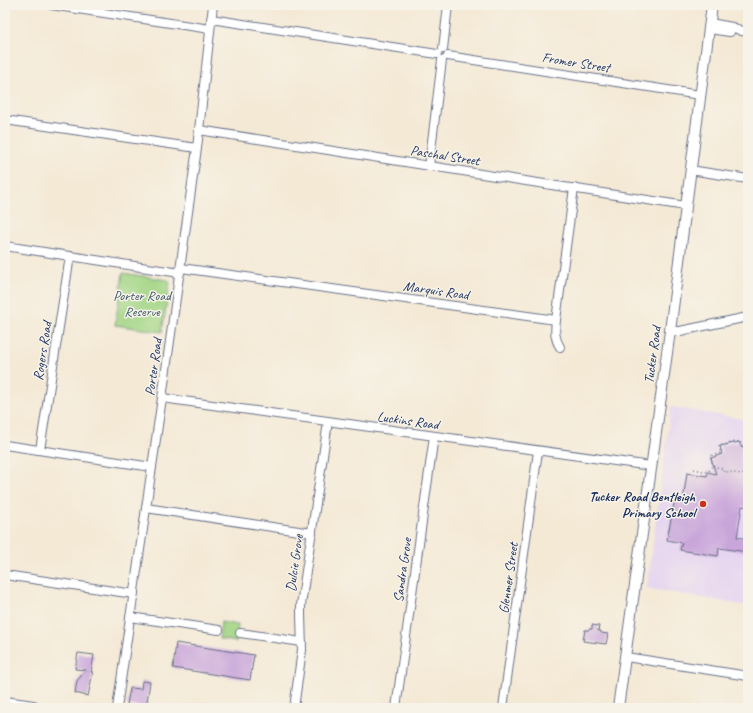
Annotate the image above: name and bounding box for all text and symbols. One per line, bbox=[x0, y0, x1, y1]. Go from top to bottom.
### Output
street label: Fromer Street bbox=[541, 49, 613, 77]
street label: Paschal Street bbox=[409, 142, 482, 170]
street label: Marquis Road bbox=[402, 277, 472, 304]
park label: Porter Road Reserve bbox=[113, 287, 173, 320]
street label: Rogers Road bbox=[29, 318, 56, 382]
street label: Tucker Road bbox=[640, 323, 665, 385]
street label: Porter Road bbox=[141, 335, 166, 397]
street label: Luckins Road bbox=[376, 408, 442, 434]
place label: Tucker Road Bentleigh Primary School bbox=[589, 488, 699, 521]
marker: Tucker Road Bentleigh Primary School bbox=[698, 499, 708, 509]
street label: Dulcie Grove bbox=[282, 532, 307, 593]
street label: Sandra Grove bbox=[390, 535, 416, 603]
street label: Glenmer Street bbox=[495, 540, 522, 615]

